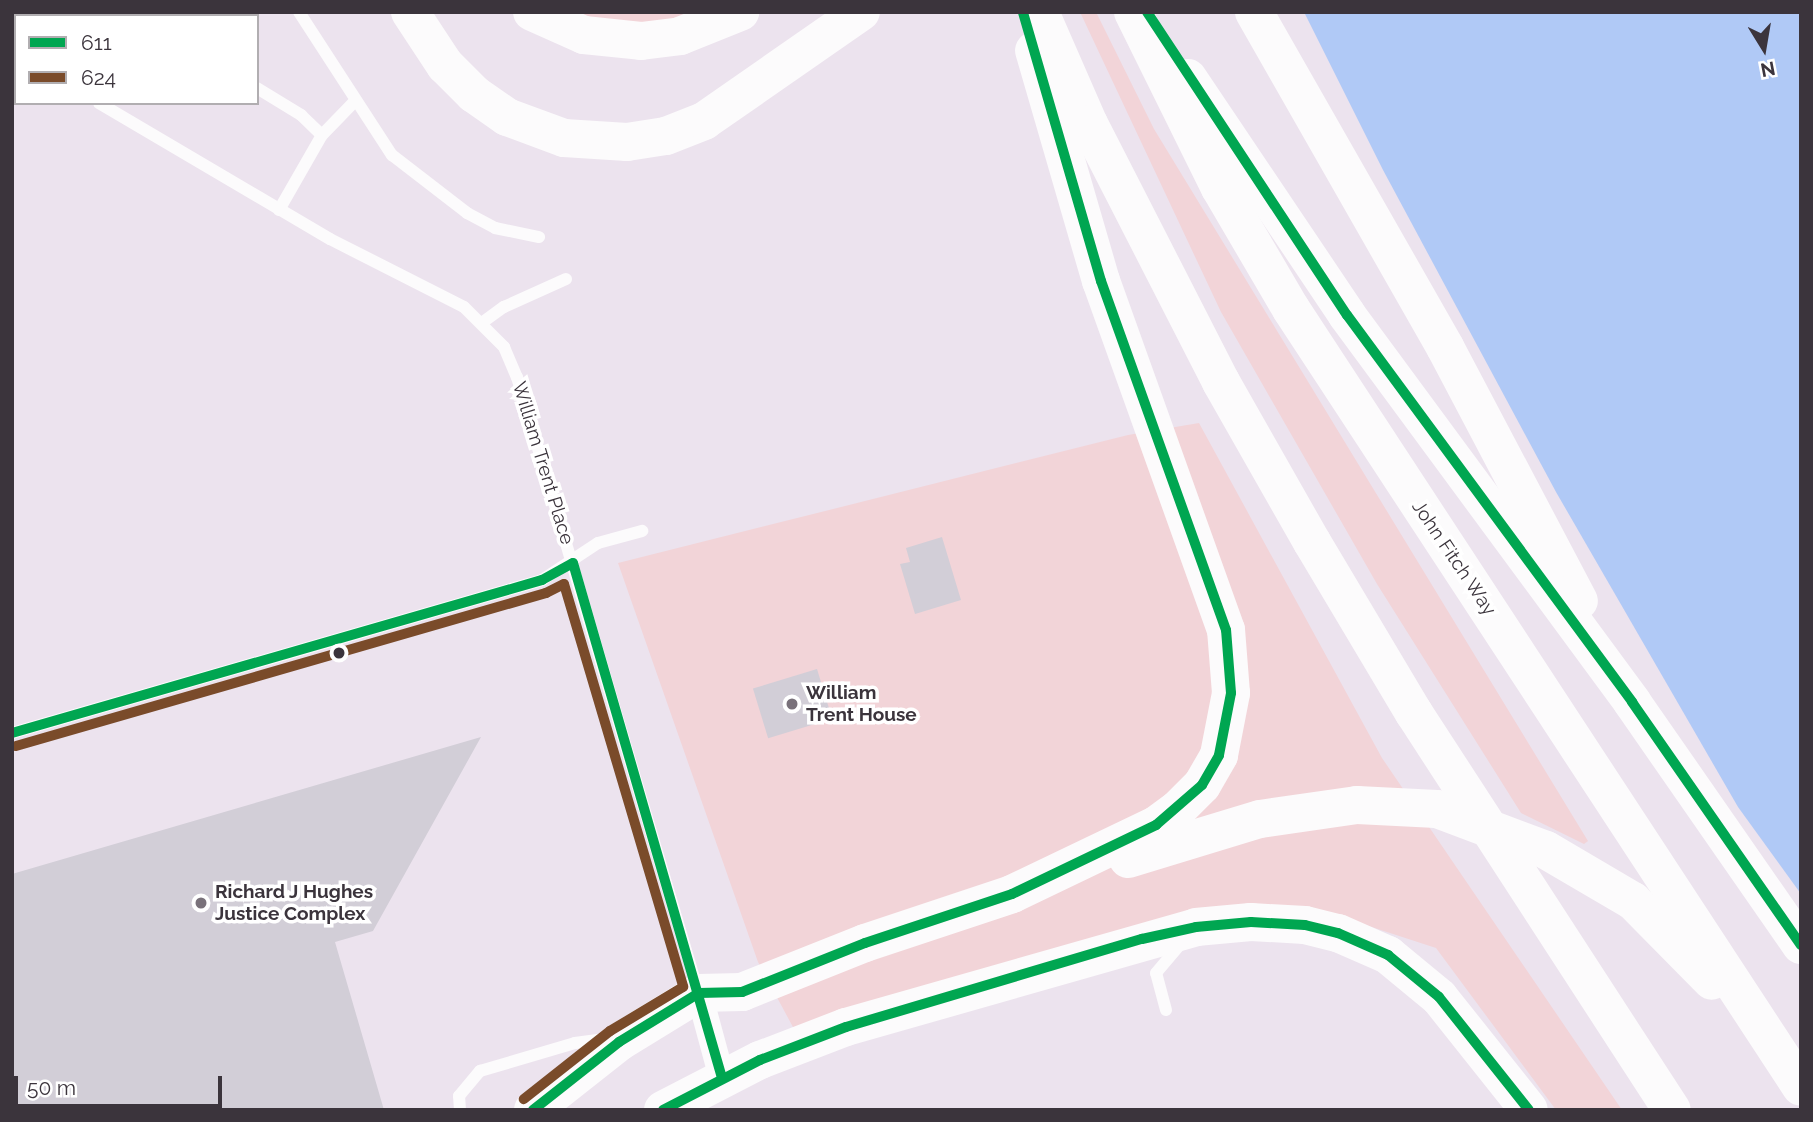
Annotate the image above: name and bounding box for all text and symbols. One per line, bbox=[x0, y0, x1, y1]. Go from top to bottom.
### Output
legend bbox=[14, 14, 259, 105]
north arrow bbox=[1729, 14, 1799, 84]
text: 611 bbox=[81, 30, 112, 55]
text: N bbox=[1759, 57, 1777, 82]
text: 624 bbox=[81, 65, 116, 90]
street label: William Trent Place bbox=[507, 379, 579, 547]
street label: John Fitch Way bbox=[1407, 496, 1501, 620]
unlabelled marker bbox=[332, 646, 346, 660]
place label: William Trent House bbox=[806, 682, 917, 726]
marker: William Trent House bbox=[784, 696, 800, 712]
place label: Richard J Hughes Justice Complex bbox=[215, 881, 374, 925]
marker: Richard J Hughes Justice Complex bbox=[193, 895, 209, 911]
scale bar bbox=[18, 1062, 226, 1106]
text: 50 m bbox=[27, 1075, 76, 1100]

